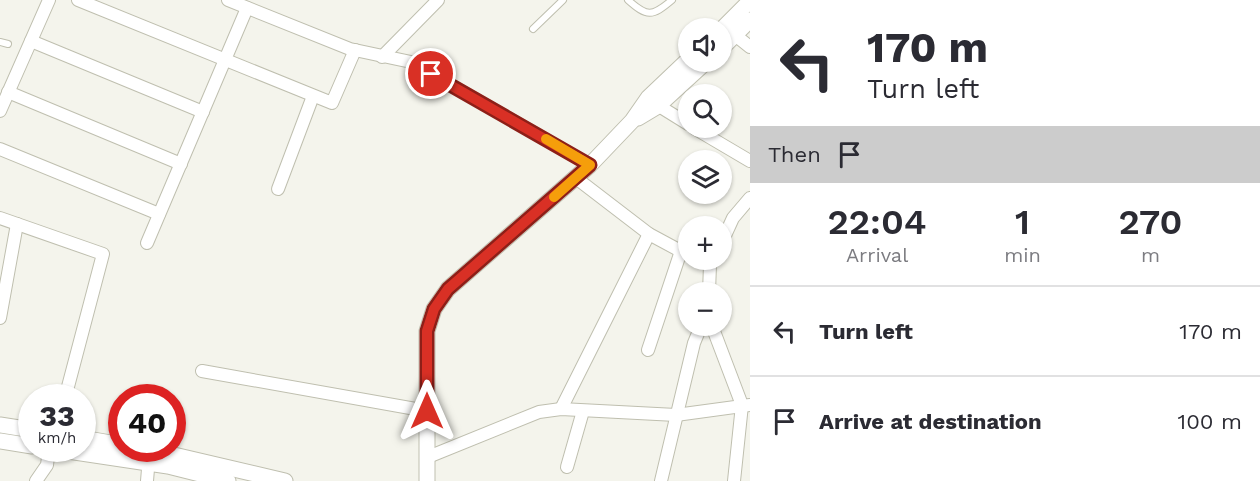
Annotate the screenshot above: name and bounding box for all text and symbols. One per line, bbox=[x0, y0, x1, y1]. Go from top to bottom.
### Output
map controls bbox=[678, 18, 732, 336]
button: sound bbox=[678, 18, 732, 72]
text: 170 m bbox=[867, 23, 988, 72]
icon: left bbox=[768, 24, 846, 102]
pin bbox=[405, 48, 456, 99]
icon: arrive bbox=[414, 57, 447, 90]
text: Turn left bbox=[867, 73, 979, 105]
button: search bbox=[678, 84, 732, 138]
icon: arrive bbox=[833, 138, 866, 171]
text: Then bbox=[768, 142, 821, 167]
button: layers bbox=[678, 150, 732, 204]
text: 22:04 bbox=[828, 201, 927, 243]
text: 1 bbox=[1015, 201, 1030, 243]
text: 270 bbox=[1119, 201, 1182, 243]
button: + bbox=[678, 216, 732, 270]
text: Arrival bbox=[846, 243, 908, 267]
text: min bbox=[1004, 243, 1041, 267]
text: m bbox=[1141, 243, 1160, 267]
button: − bbox=[678, 282, 732, 336]
icon: left bbox=[768, 315, 801, 348]
text: Turn left bbox=[819, 319, 913, 344]
text: 170 m bbox=[1179, 319, 1242, 344]
position arrow bbox=[395, 379, 459, 443]
speed limit sign: 40 bbox=[108, 384, 186, 462]
text: 33 bbox=[39, 398, 75, 433]
icon: arrive bbox=[768, 405, 801, 438]
text: Arrive at destination bbox=[819, 409, 1042, 434]
text: 100 m bbox=[1178, 409, 1242, 434]
text: km/h bbox=[38, 429, 76, 447]

